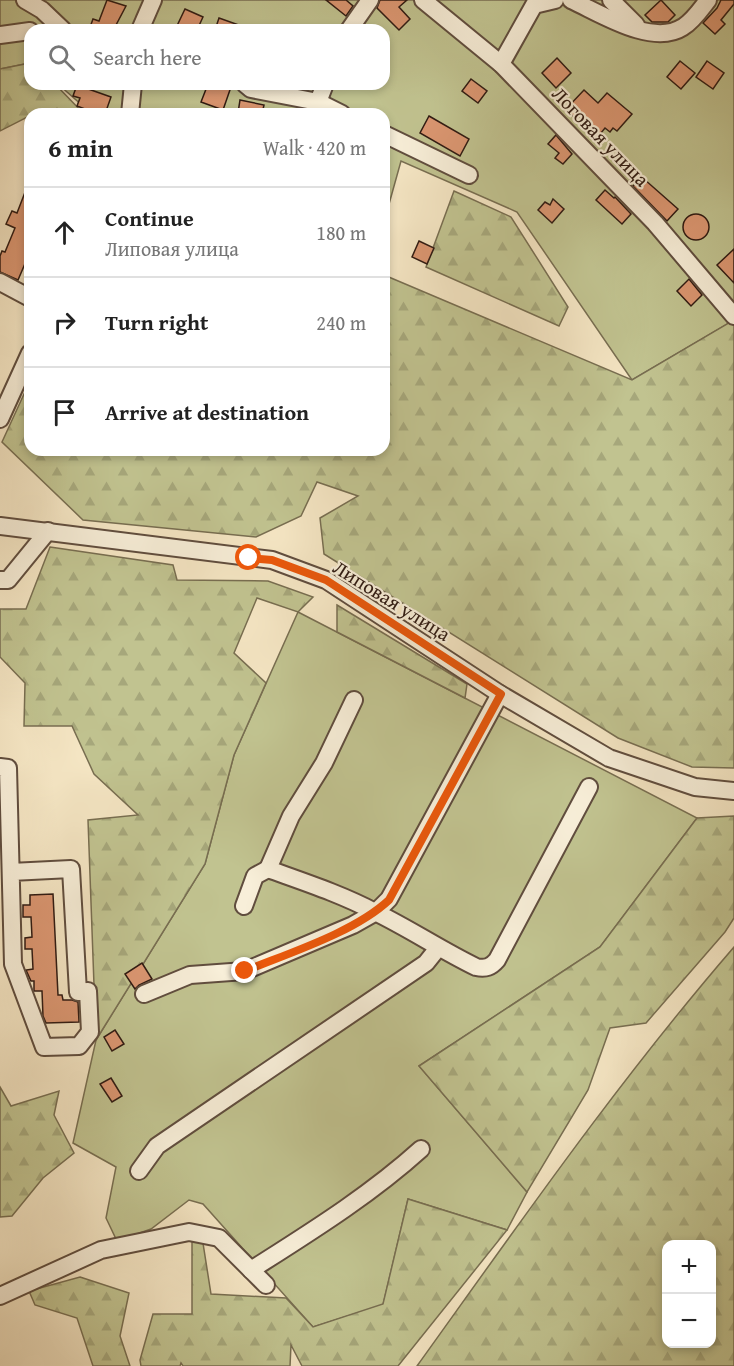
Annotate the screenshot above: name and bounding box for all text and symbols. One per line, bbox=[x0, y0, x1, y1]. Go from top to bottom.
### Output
search box bbox=[24, 24, 390, 90]
icon: search bbox=[45, 41, 78, 74]
text: Search here bbox=[93, 41, 202, 73]
street label: Логовая улица bbox=[546, 79, 657, 193]
text: 6 min bbox=[48, 128, 113, 167]
text: Walk · 420 m bbox=[263, 133, 366, 162]
text: Continue bbox=[105, 202, 194, 234]
icon: ahead bbox=[48, 216, 81, 249]
text: 180 m bbox=[316, 218, 366, 247]
text: Липовая улица bbox=[105, 234, 239, 263]
icon: right bbox=[48, 306, 81, 339]
text: Turn right bbox=[105, 306, 208, 338]
text: 240 m bbox=[316, 308, 366, 337]
icon: arrive bbox=[48, 396, 81, 429]
text: Arrive at destination bbox=[105, 396, 309, 428]
route start bbox=[235, 544, 261, 570]
street label: Липовая улица bbox=[328, 552, 457, 648]
route end bbox=[231, 957, 257, 983]
map controls bbox=[662, 1240, 716, 1348]
button: + bbox=[662, 1240, 716, 1294]
button: − bbox=[662, 1294, 716, 1348]

